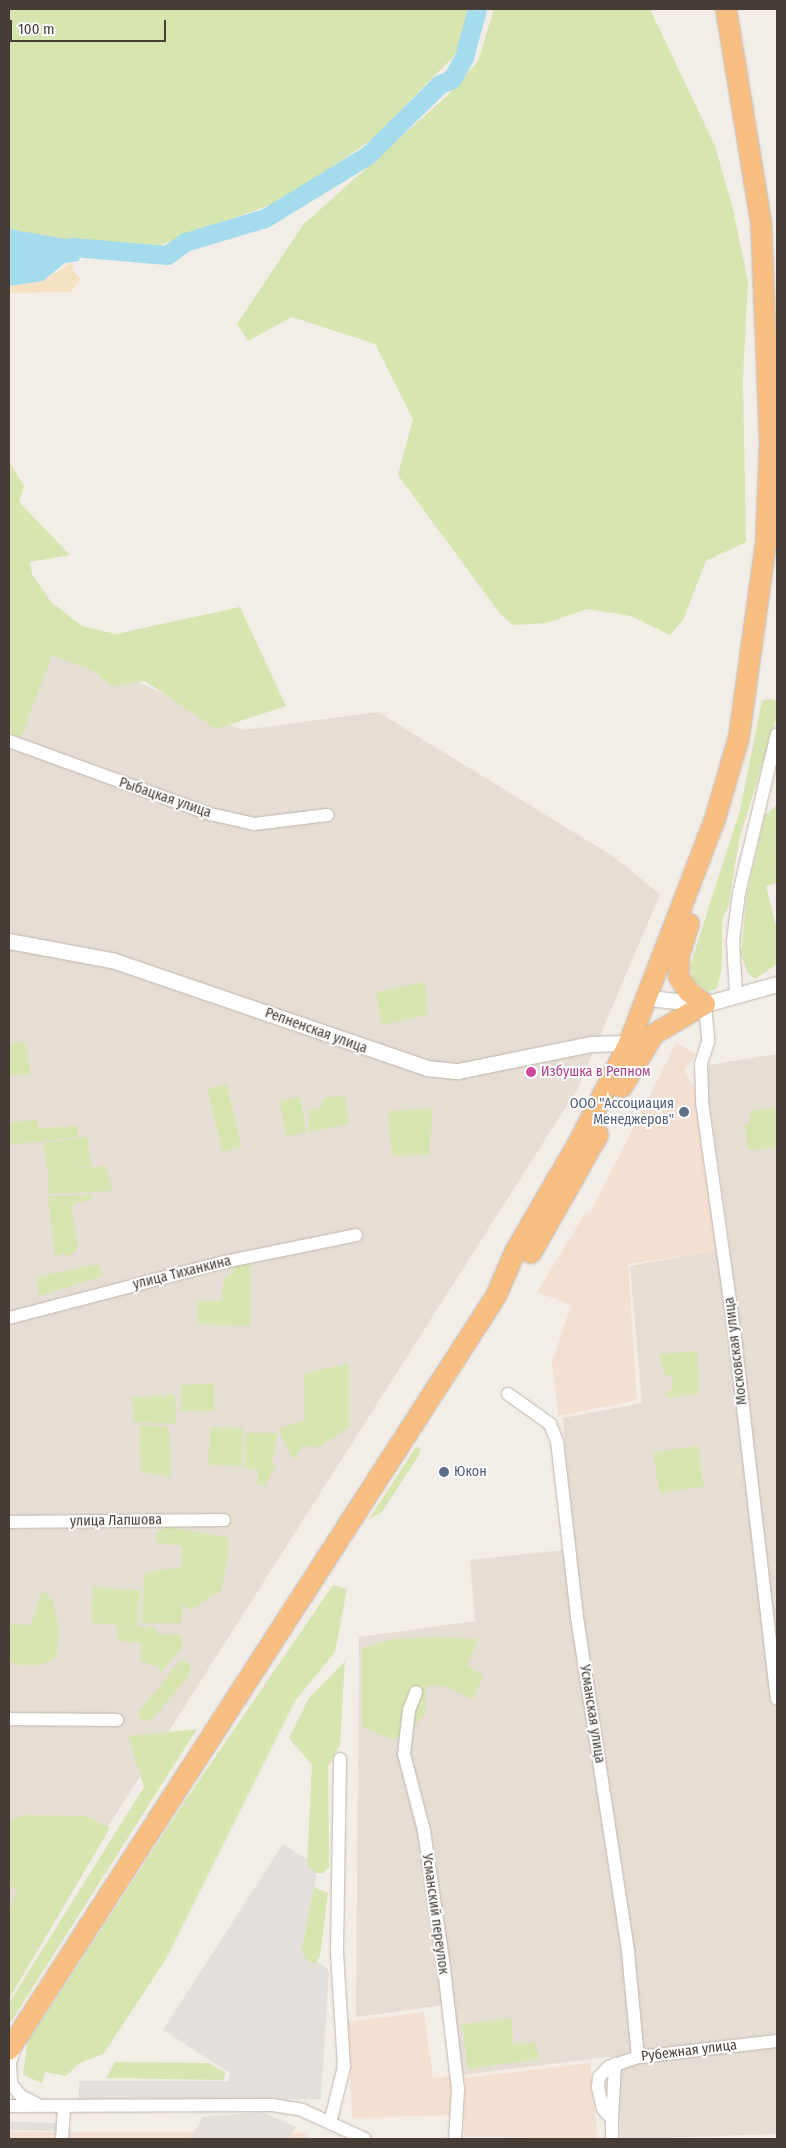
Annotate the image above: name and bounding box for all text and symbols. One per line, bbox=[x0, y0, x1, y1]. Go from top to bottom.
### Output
scale bar bbox=[12, 10, 169, 42]
text: 100 m bbox=[18, 20, 55, 38]
street label: Рыбацкая улица bbox=[117, 774, 213, 822]
street label: Репненская улица bbox=[263, 1005, 369, 1057]
place label: Избушка в Репном bbox=[541, 1064, 651, 1080]
marker: Избушка в Репном bbox=[525, 1066, 537, 1078]
place label: ООО "Ассоциация Менеджеров" bbox=[570, 1096, 674, 1128]
marker: ООО "Ассоциация Менеджеров" bbox=[678, 1106, 690, 1118]
street label: улица Тиханкина bbox=[131, 1253, 233, 1293]
street label: Московская улица bbox=[721, 1296, 751, 1406]
place label: Юкон bbox=[454, 1464, 487, 1480]
marker: Юкон bbox=[438, 1466, 450, 1478]
street label: улица Лапшова bbox=[70, 1512, 162, 1530]
street label: Усманская улица bbox=[576, 1664, 608, 1764]
street label: Усманский переулок bbox=[418, 1853, 452, 1975]
street label: Рубежная улица bbox=[640, 2037, 738, 2065]

